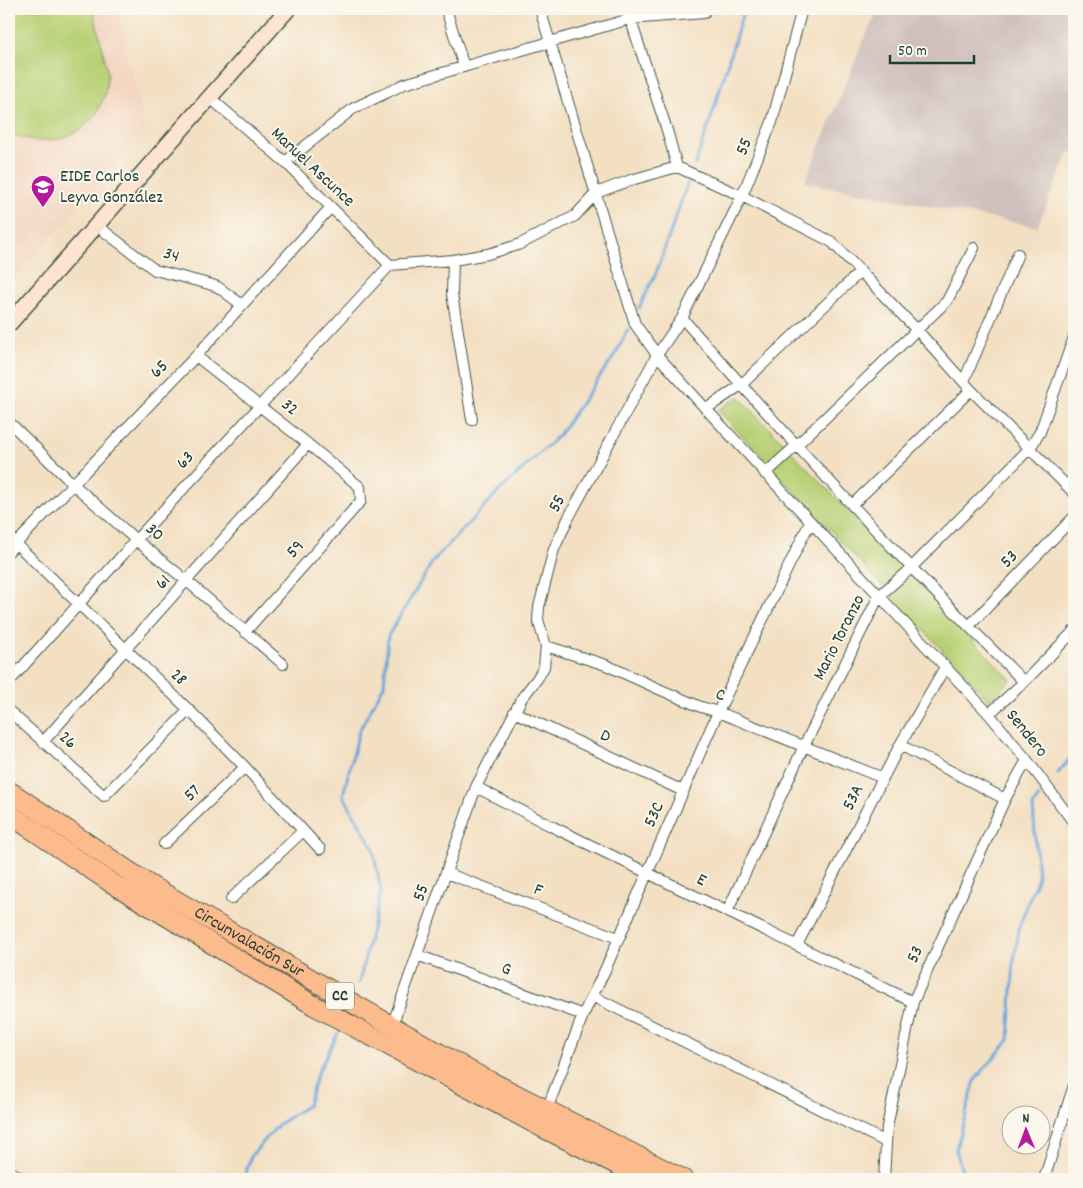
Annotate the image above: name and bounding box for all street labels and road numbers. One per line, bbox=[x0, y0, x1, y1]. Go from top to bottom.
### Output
street label: Manuel Ascunce bbox=[264, 122, 360, 214]
street label: 55 bbox=[730, 135, 760, 159]
street label: 34 bbox=[160, 242, 182, 270]
street label: 65 bbox=[145, 355, 175, 385]
street label: 32 bbox=[275, 393, 303, 423]
street label: 63 bbox=[171, 446, 201, 476]
street label: 55 bbox=[543, 491, 573, 517]
street label: 30 bbox=[139, 518, 169, 548]
street label: 59 bbox=[281, 535, 311, 565]
street label: 53 bbox=[995, 545, 1025, 575]
street label: 61 bbox=[150, 570, 178, 596]
street label: Mario Toranzo bbox=[808, 591, 872, 685]
street label: 28 bbox=[164, 664, 192, 692]
street label: C bbox=[712, 683, 728, 709]
street label: Sendero bbox=[999, 705, 1053, 763]
street label: D bbox=[596, 724, 614, 750]
street label: 26 bbox=[52, 726, 82, 756]
street label: 57 bbox=[179, 780, 207, 808]
street label: 53A bbox=[837, 781, 871, 815]
street label: 53C bbox=[638, 798, 672, 832]
street label: E bbox=[692, 868, 710, 894]
street label: F bbox=[530, 878, 546, 904]
street label: 55 bbox=[407, 881, 437, 905]
street label: Circunvalación Sur bbox=[189, 901, 309, 985]
street label: 53 bbox=[901, 942, 931, 968]
street label: G bbox=[497, 957, 515, 983]
road number: CC bbox=[326, 982, 354, 1009]

